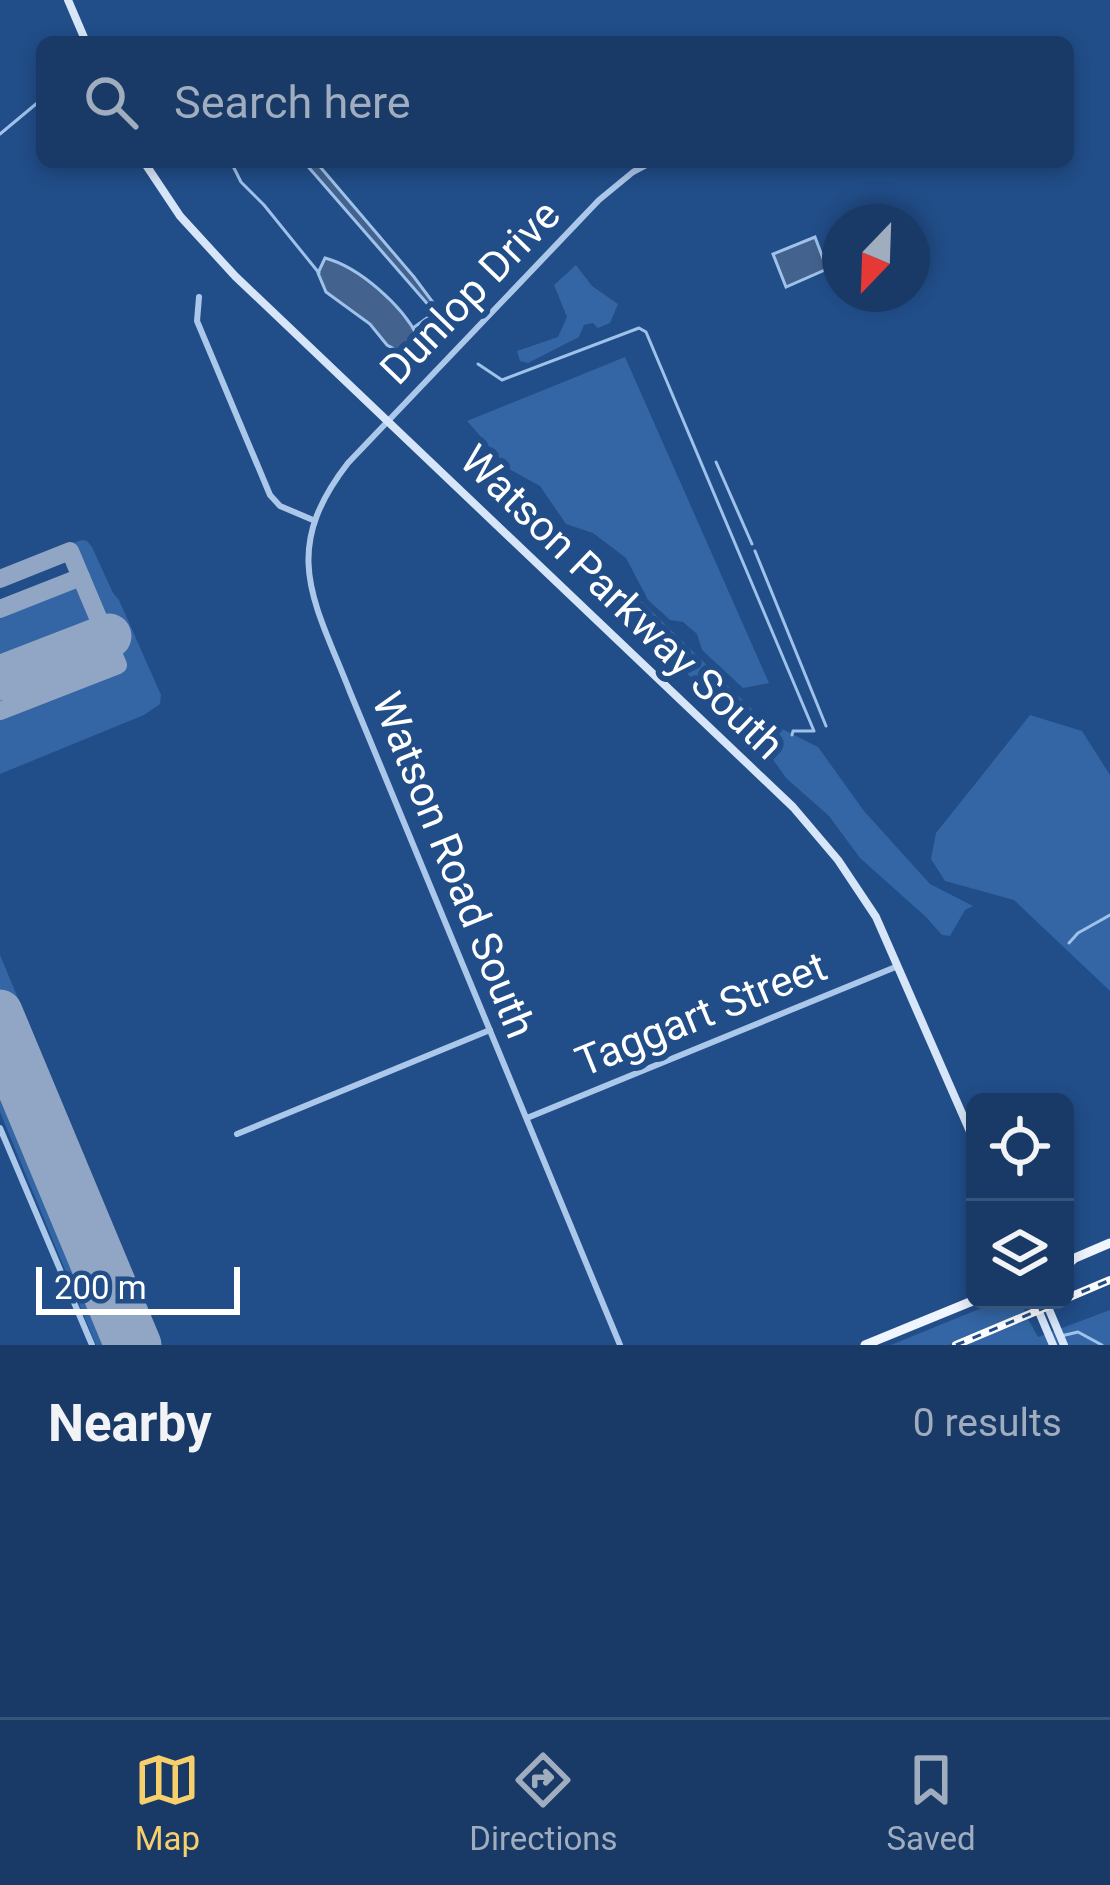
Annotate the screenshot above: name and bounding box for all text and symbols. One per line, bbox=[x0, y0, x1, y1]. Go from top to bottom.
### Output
search box bbox=[36, 36, 1074, 168]
icon: search bbox=[78, 69, 144, 135]
text: Search here bbox=[174, 76, 411, 129]
street label: Dunlop Drive bbox=[370, 190, 570, 394]
north arrow bbox=[822, 204, 930, 312]
street label: Watson Parkway South bbox=[450, 435, 794, 769]
street label: Watson Road South bbox=[362, 685, 546, 1045]
street label: Taggart Street bbox=[569, 941, 833, 1087]
map controls bbox=[966, 1093, 1074, 1309]
button: locate bbox=[966, 1093, 1074, 1201]
button: layers bbox=[966, 1201, 1074, 1309]
scale bar bbox=[36, 1261, 240, 1314]
text: 200 m bbox=[54, 1268, 147, 1307]
text: Nearby bbox=[48, 1394, 212, 1453]
text: 0 results bbox=[913, 1400, 1062, 1446]
tab: Map bbox=[134, 1747, 200, 1858]
tab: Directions bbox=[469, 1747, 618, 1858]
tab: Saved bbox=[886, 1747, 976, 1858]

